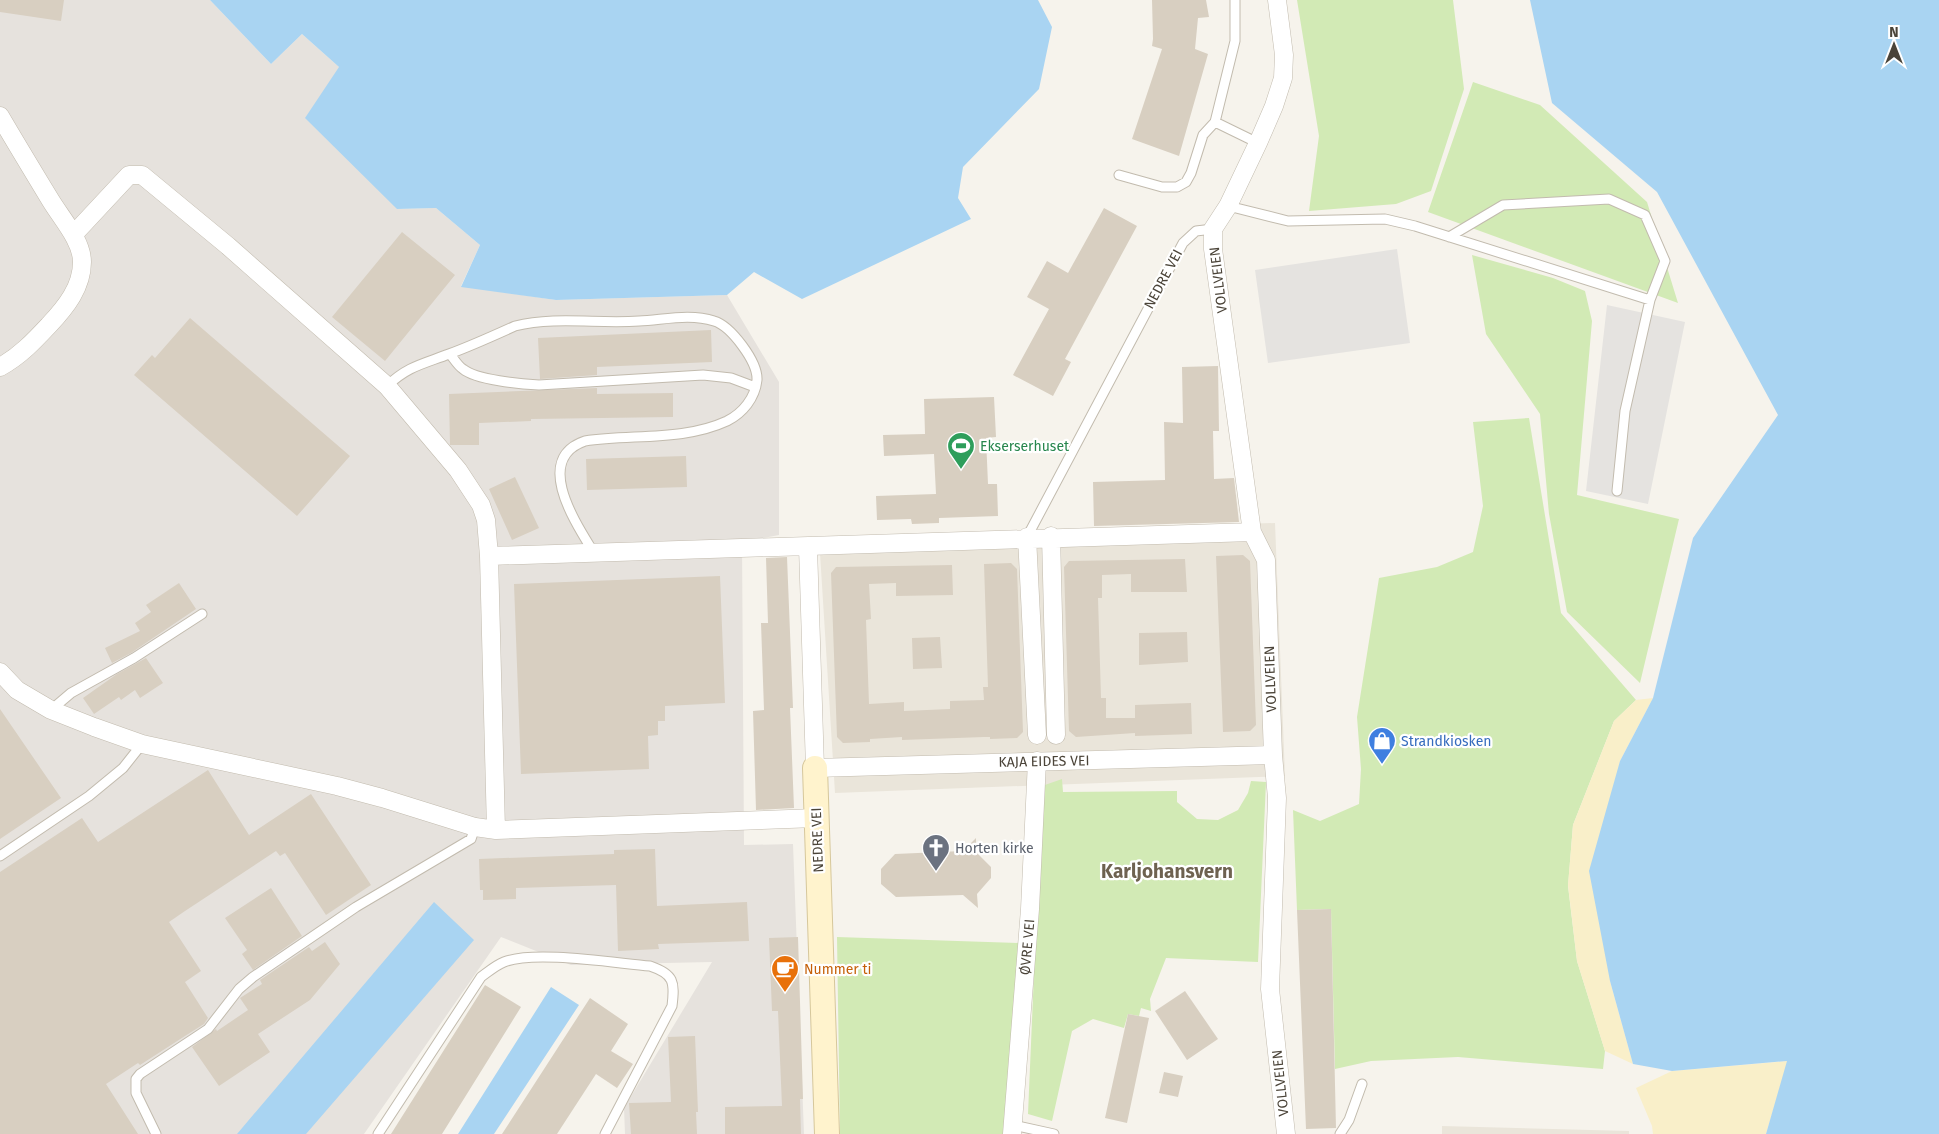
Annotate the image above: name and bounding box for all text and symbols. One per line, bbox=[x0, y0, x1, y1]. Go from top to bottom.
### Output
north arrow bbox=[1869, 20, 1919, 70]
text: N bbox=[1889, 24, 1899, 41]
street label: NEDRE VEI bbox=[1141, 246, 1186, 312]
street label: VOLLVEIEN bbox=[1206, 246, 1231, 314]
sports icon: Ekserserhuset bbox=[946, 431, 976, 470]
place label: Ekserserhuset bbox=[980, 438, 1070, 455]
street label: VOLLVEIEN bbox=[1261, 645, 1280, 713]
shop icon: Strandkiosken bbox=[1367, 726, 1397, 765]
place label: Strandkiosken bbox=[1401, 733, 1492, 750]
street label: KAJA EIDES VEI bbox=[998, 752, 1090, 771]
street label: NEDRE VEI bbox=[808, 807, 827, 873]
church icon: Horten kirke bbox=[921, 833, 951, 872]
place label: Horten kirke bbox=[955, 840, 1034, 857]
district label: Karljohansvern bbox=[1101, 860, 1233, 883]
street label: ØVRE VEI bbox=[1017, 918, 1038, 976]
cafe icon: Nummer ti bbox=[770, 954, 800, 993]
place label: Nummer ti bbox=[804, 961, 871, 978]
street label: VOLLVEIEN bbox=[1269, 1049, 1292, 1117]

